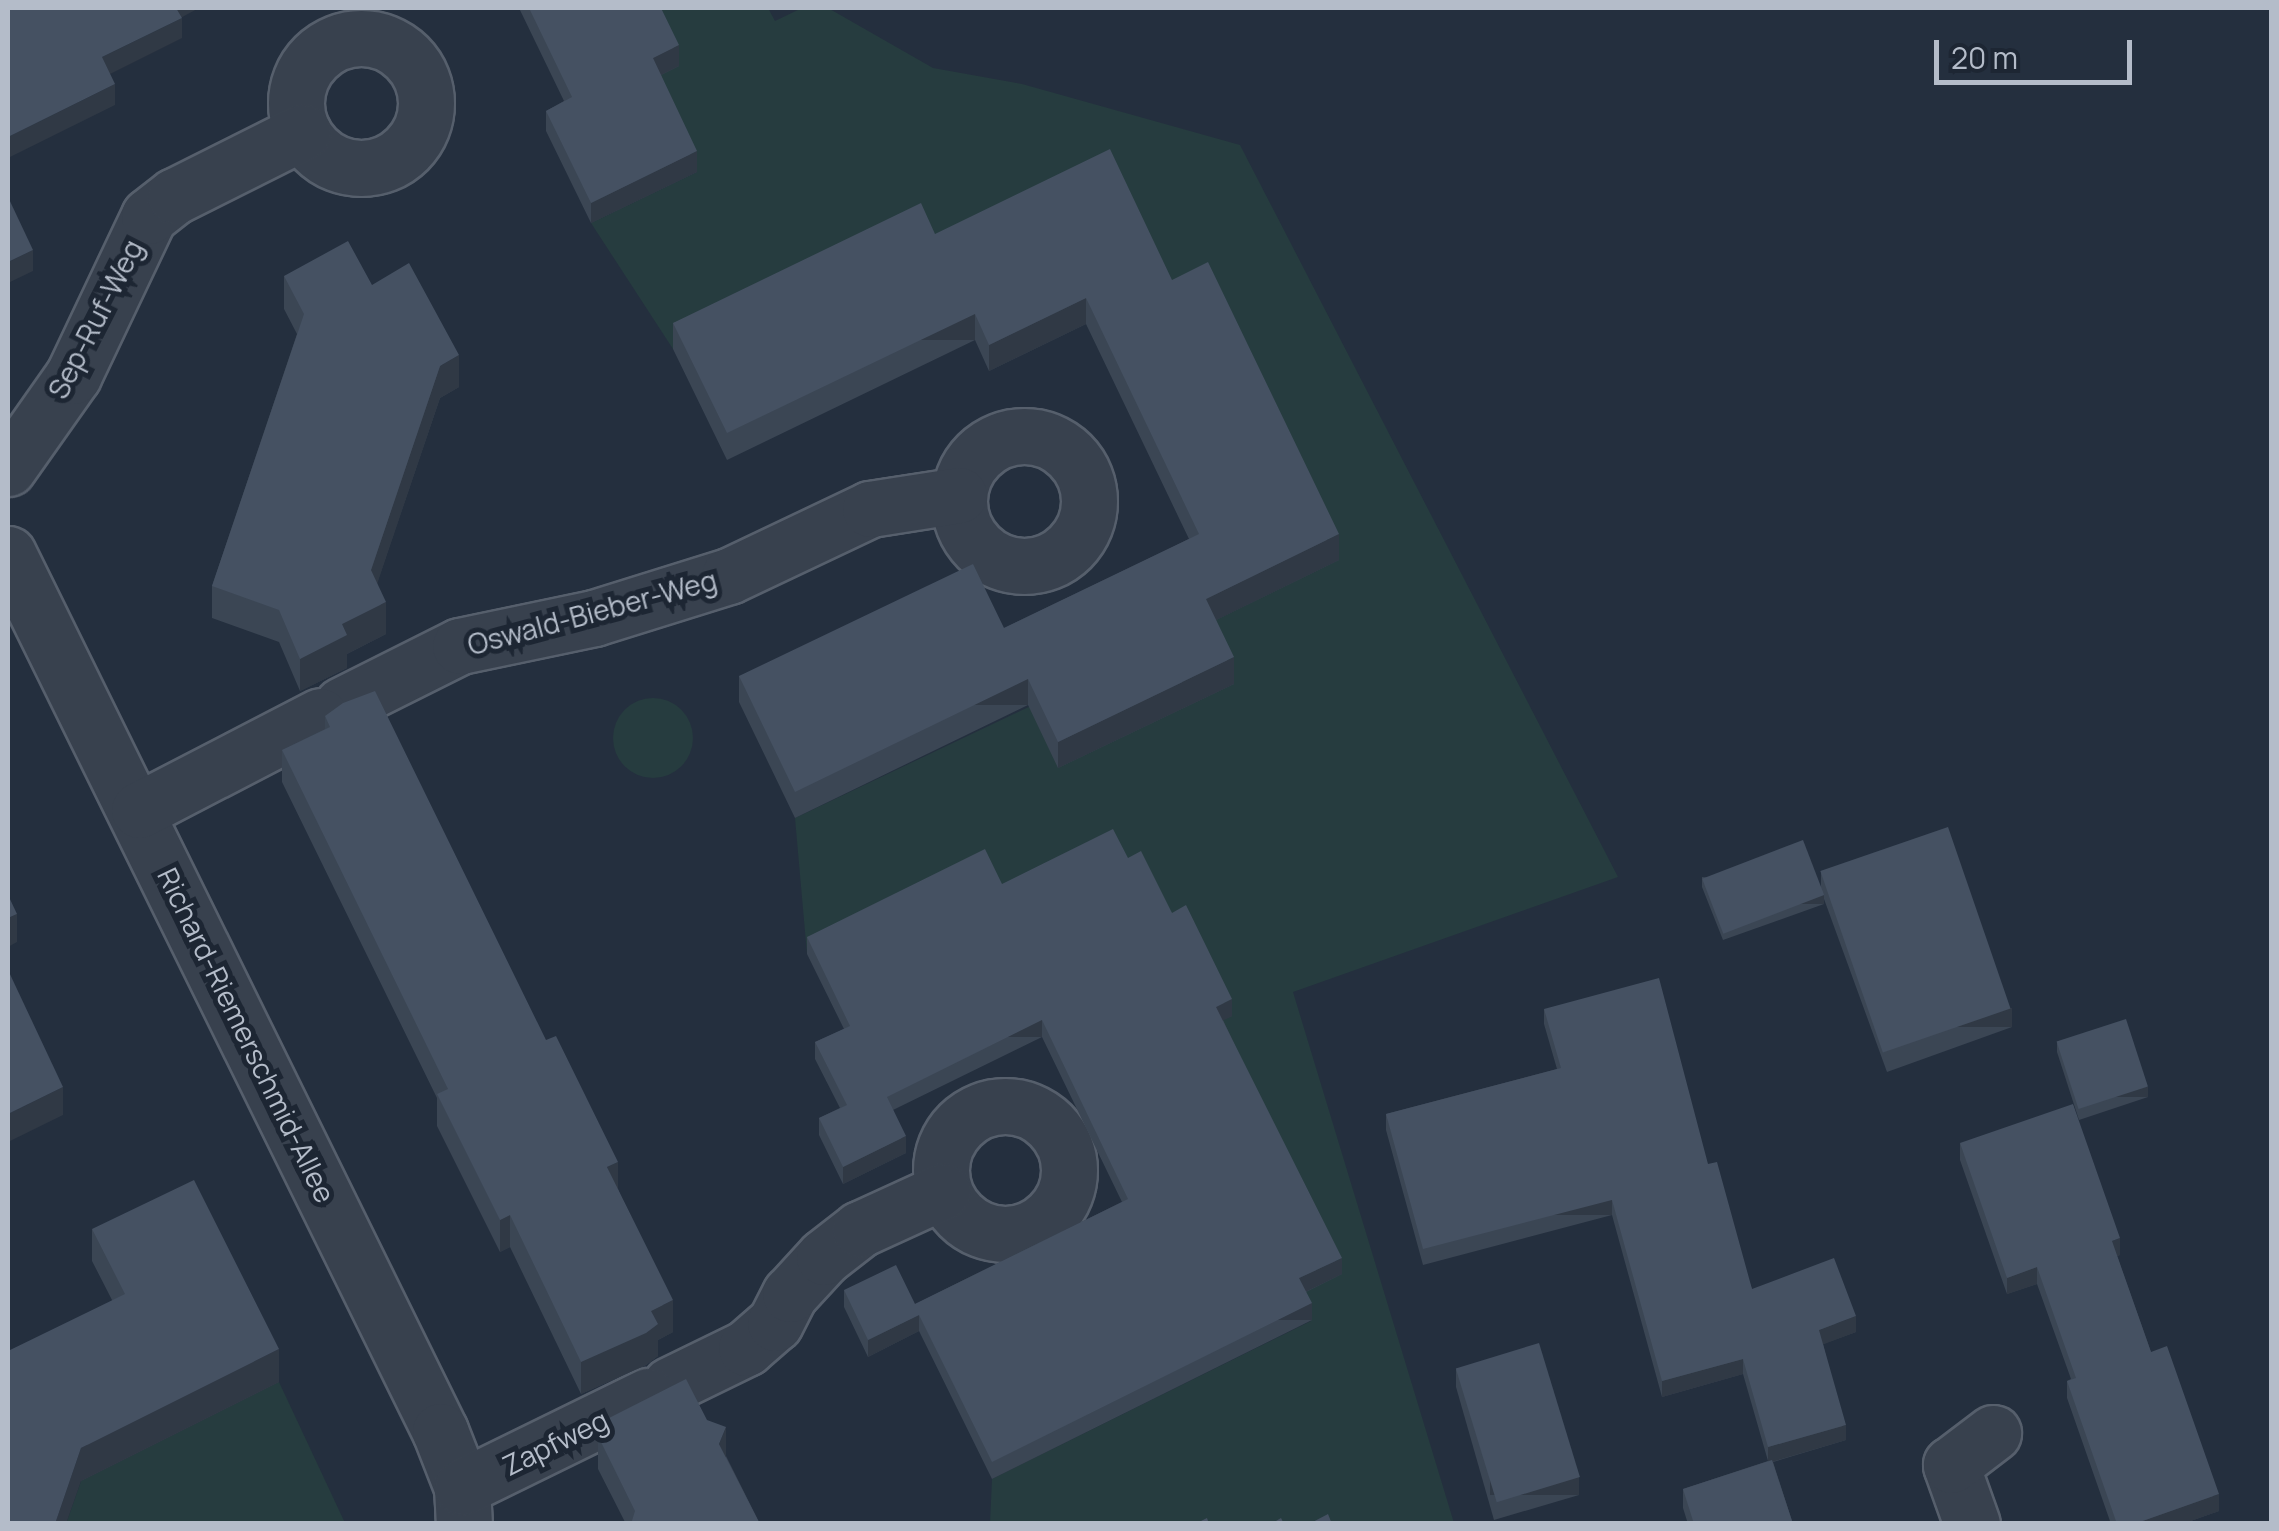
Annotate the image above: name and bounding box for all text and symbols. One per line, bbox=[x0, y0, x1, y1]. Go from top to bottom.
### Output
scale bar bbox=[1939, 20, 2136, 82]
text: 20 m bbox=[1951, 37, 2018, 78]
street label: Sep-Ruf-Weg bbox=[41, 234, 149, 404]
street label: Oswald-Bieber-Weg bbox=[464, 563, 720, 661]
street label: Richard-Riemerschmid-Allee bbox=[151, 862, 343, 1208]
street label: Zapfweg bbox=[497, 1402, 613, 1482]

